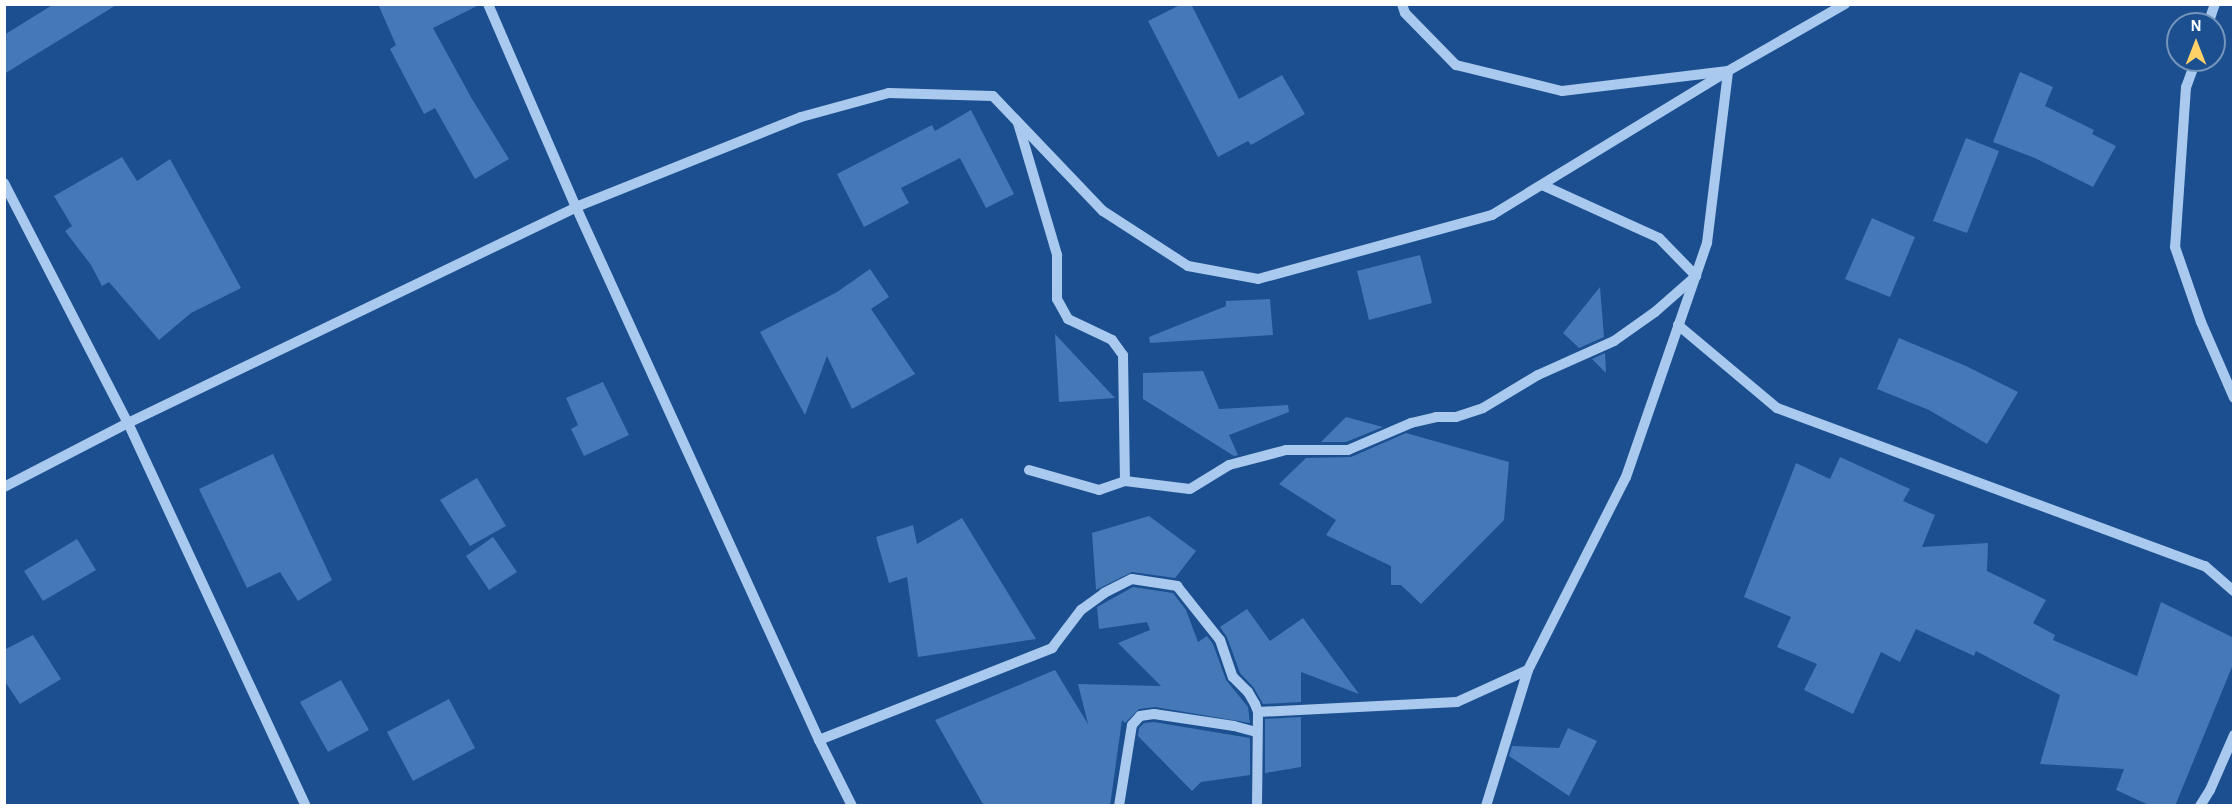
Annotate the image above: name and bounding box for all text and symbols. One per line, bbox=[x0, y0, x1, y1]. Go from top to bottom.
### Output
north arrow bbox=[2166, 12, 2226, 72]
text: N bbox=[2190, 18, 2202, 34]

